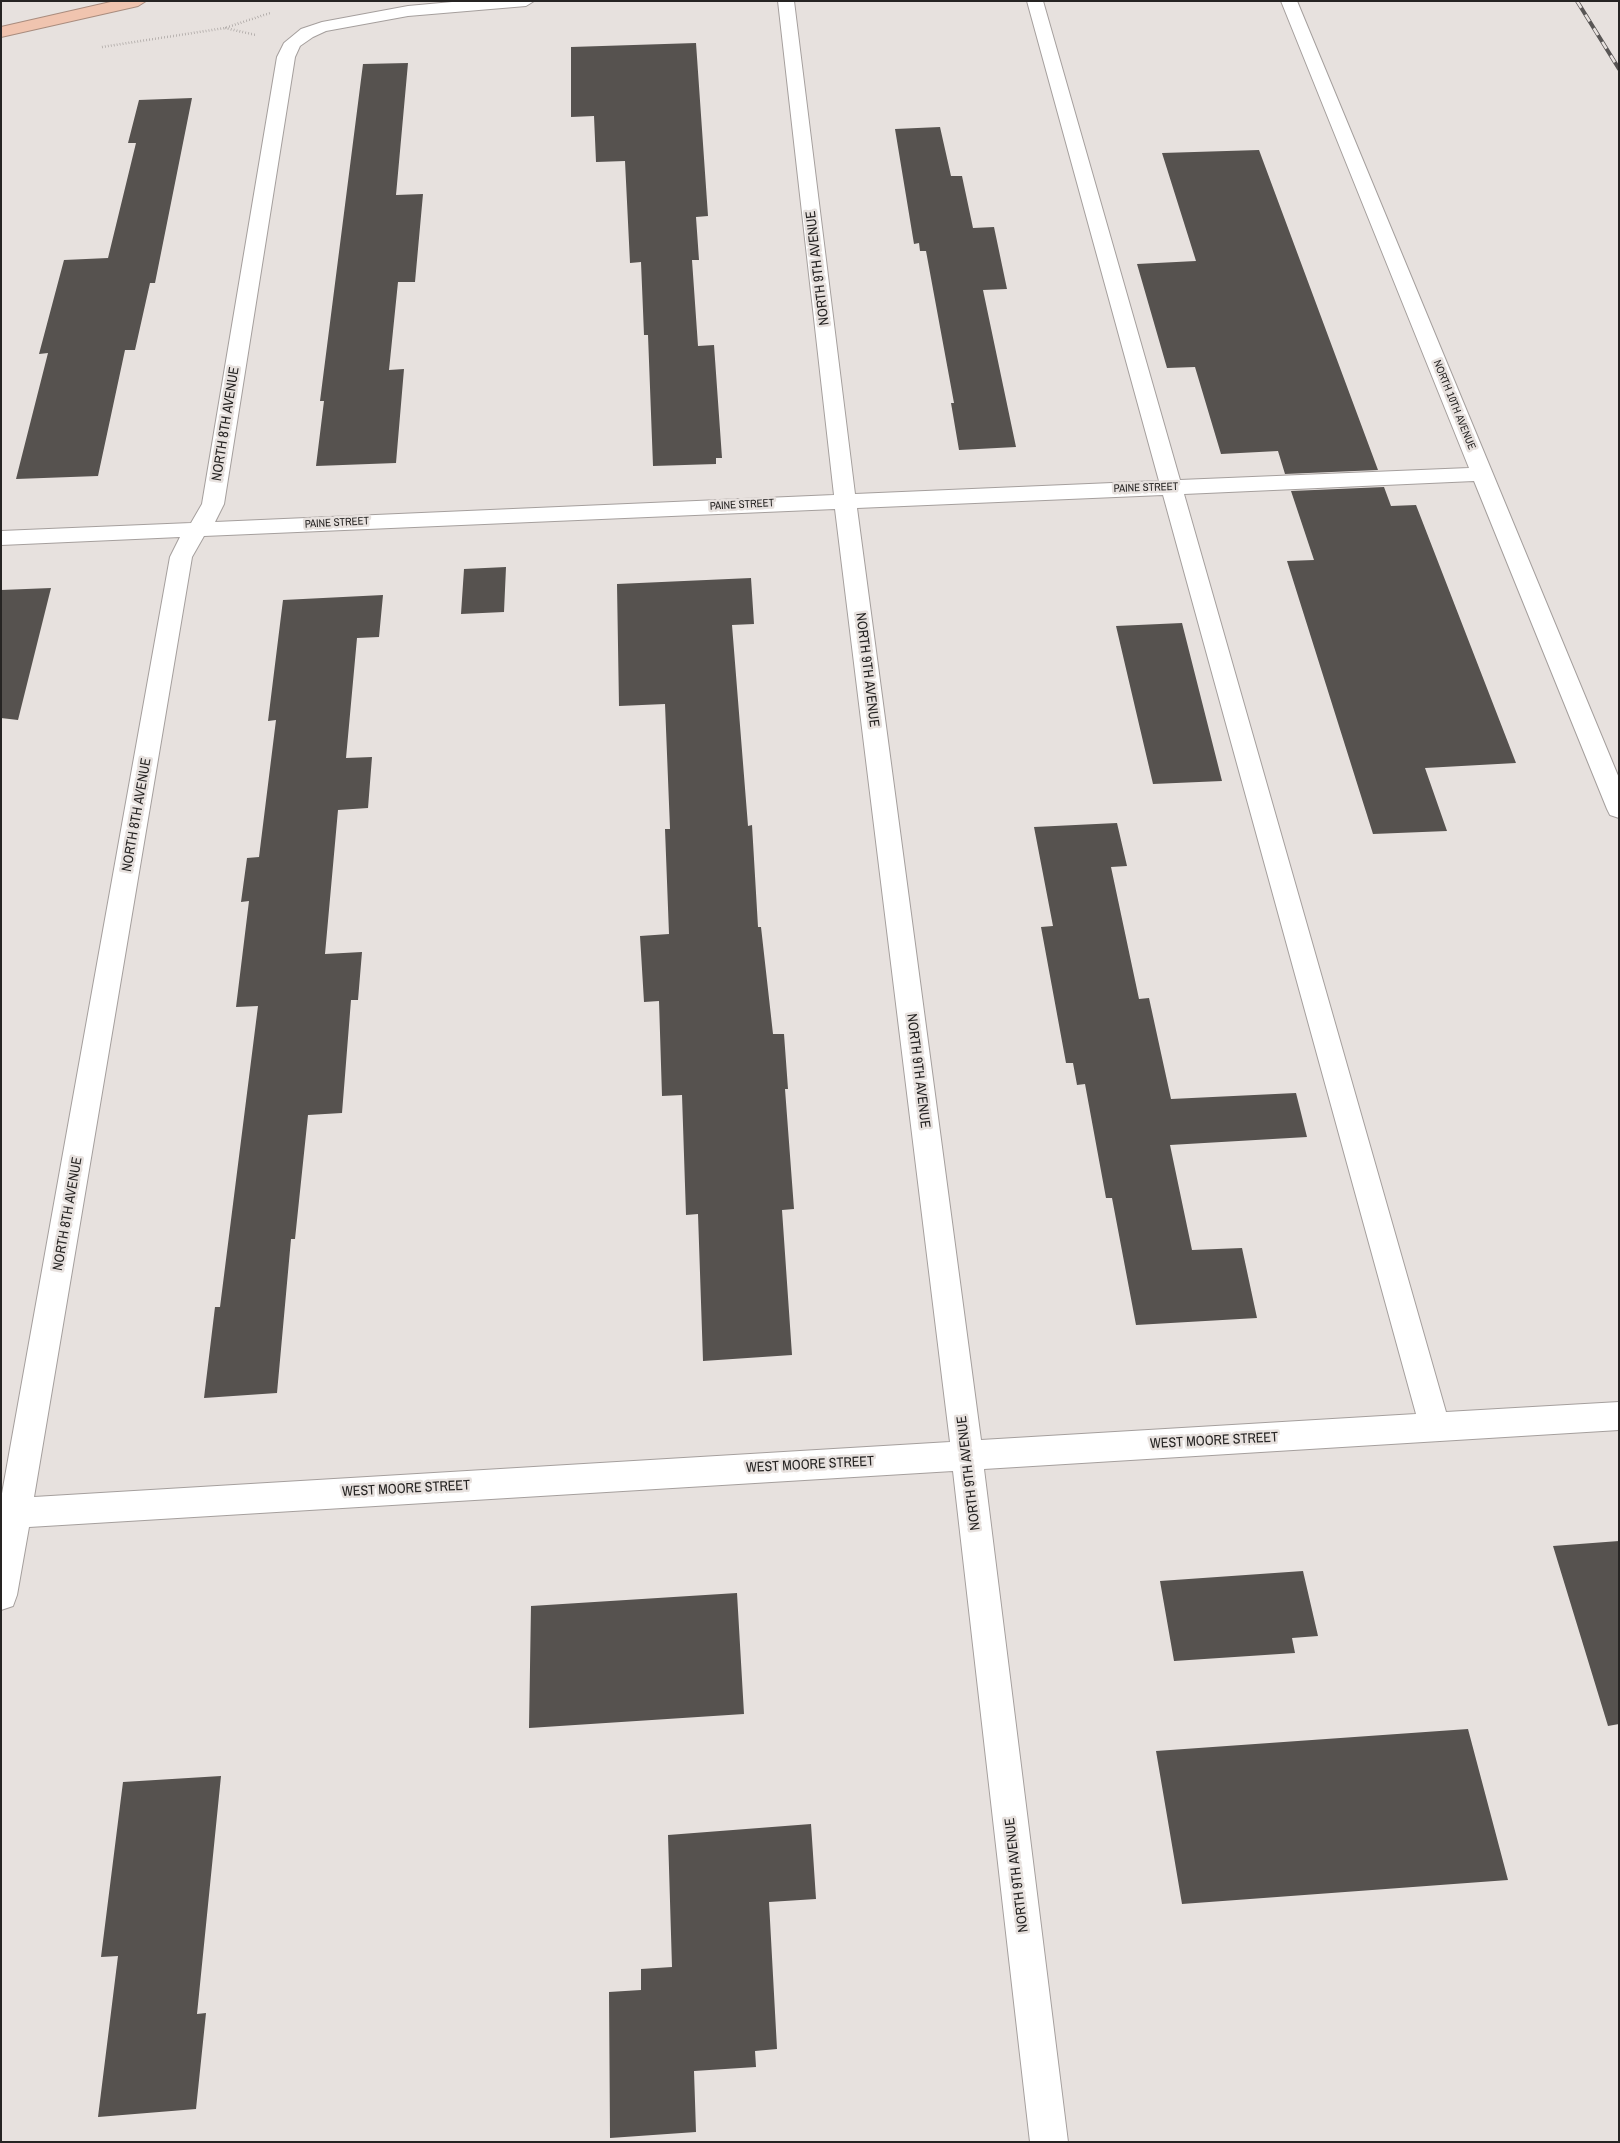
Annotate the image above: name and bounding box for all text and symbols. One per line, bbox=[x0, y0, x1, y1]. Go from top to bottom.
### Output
street label: NORTH 9TH AVENUE bbox=[803, 210, 833, 326]
street label: NORTH 10TH AVENUE bbox=[1430, 358, 1478, 452]
street label: NORTH 8TH AVENUE bbox=[209, 366, 243, 482]
street label: PAINE STREET bbox=[1114, 480, 1178, 496]
street label: PAINE STREET bbox=[709, 497, 775, 513]
street label: PAINE STREET bbox=[304, 515, 370, 531]
street label: NORTH 9TH AVENUE bbox=[852, 612, 882, 728]
street label: NORTH 8TH AVENUE bbox=[119, 757, 155, 873]
street label: NORTH 9TH AVENUE bbox=[903, 1013, 933, 1129]
street label: NORTH 8TH AVENUE bbox=[50, 1156, 86, 1272]
street label: NORTH 9TH AVENUE bbox=[954, 1415, 984, 1531]
street label: WEST MOORE STREET bbox=[1150, 1429, 1278, 1453]
street label: WEST MOORE STREET bbox=[746, 1453, 874, 1477]
street label: WEST MOORE STREET bbox=[342, 1477, 470, 1501]
street label: NORTH 9TH AVENUE bbox=[1002, 1817, 1032, 1933]

